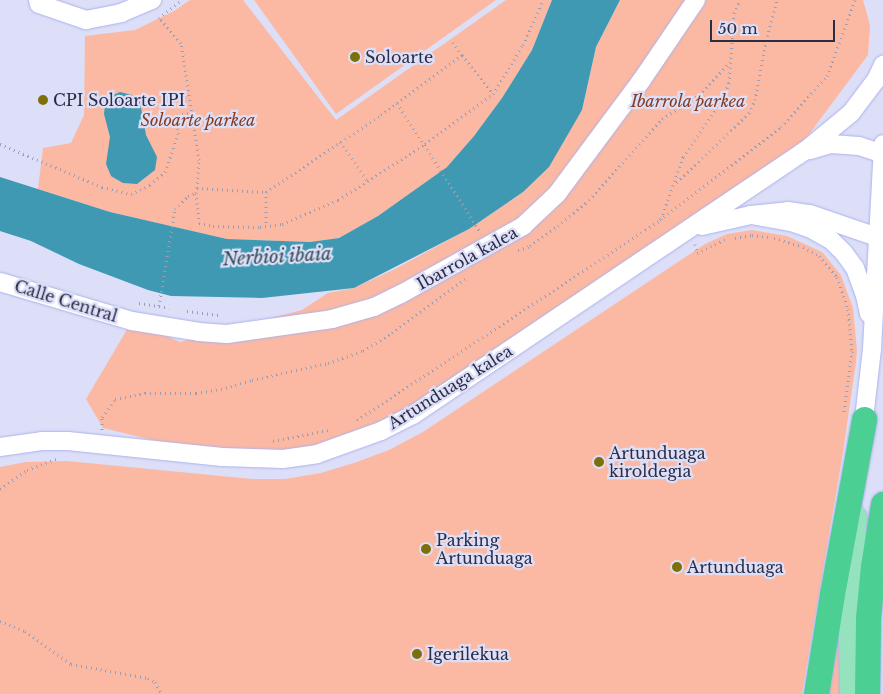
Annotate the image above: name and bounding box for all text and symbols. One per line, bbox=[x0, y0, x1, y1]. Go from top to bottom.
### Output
scale bar bbox=[713, 10, 838, 42]
text: 50 m bbox=[718, 19, 758, 38]
place label: Soloarte bbox=[365, 47, 433, 67]
marker: Soloarte bbox=[349, 51, 361, 63]
place label: CPI Soloarte IPI bbox=[53, 90, 185, 110]
park label: Ibarrola parkea bbox=[630, 91, 746, 111]
marker: CPI Soloarte IPI bbox=[37, 94, 49, 106]
park label: Soloarte parkea bbox=[140, 110, 256, 130]
street label: Ibarrola kalea bbox=[413, 222, 521, 294]
water label: Nerbioi ibaia bbox=[222, 243, 332, 271]
street label: Calle Central bbox=[12, 276, 120, 326]
street label: Artunduaga kalea bbox=[384, 341, 516, 433]
place label: Artunduaga kiroldegia bbox=[609, 443, 706, 481]
marker: Artunduaga kiroldegia bbox=[593, 456, 605, 468]
place label: Parking Artunduaga bbox=[436, 530, 533, 568]
marker: Parking Artunduaga bbox=[420, 543, 432, 555]
place label: Artunduaga bbox=[687, 557, 784, 577]
marker: Artunduaga bbox=[671, 561, 683, 573]
place label: Igerilekua bbox=[427, 644, 509, 664]
marker: Igerilekua bbox=[411, 648, 423, 660]

